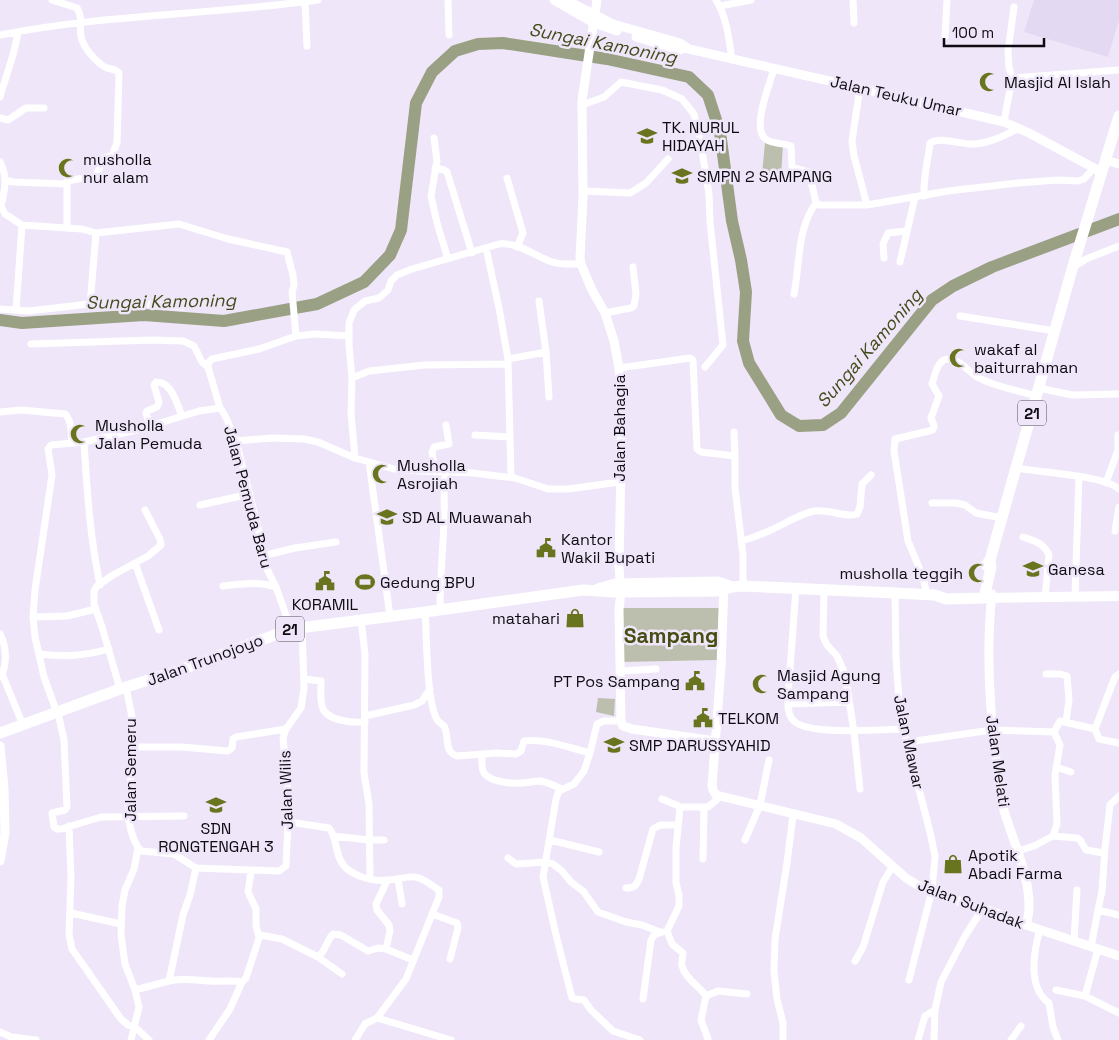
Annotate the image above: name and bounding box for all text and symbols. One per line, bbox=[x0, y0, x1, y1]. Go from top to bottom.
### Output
scale bar bbox=[944, 15, 1044, 47]
water label: Sungai Kamoning bbox=[527, 17, 680, 69]
text: 100 m bbox=[952, 23, 994, 42]
street label: Jalan Teuku Umar bbox=[828, 71, 964, 121]
mosque icon: Masjid Al Islah bbox=[978, 71, 1000, 93]
place label: Masjid Al Islah bbox=[1004, 72, 1111, 93]
place label: TK. NURUL HIDAYAH bbox=[662, 117, 740, 156]
school or university icon: TK. NURUL HIDAYAH bbox=[636, 125, 658, 147]
place label: musholla nur alam bbox=[83, 149, 152, 188]
mosque icon: musholla nur alam bbox=[57, 157, 79, 179]
school or university icon: SMPN 2 SAMPANG bbox=[671, 165, 693, 187]
place label: SMPN 2 SAMPANG bbox=[697, 166, 832, 187]
water label: Sungai Kamoning bbox=[811, 283, 928, 412]
water label: Sungai Kamoning bbox=[86, 288, 238, 314]
place label: wakaf al baiturrahman bbox=[974, 339, 1078, 378]
mosque icon: wakaf al baiturrahman bbox=[948, 347, 970, 369]
street label: Jalan Bahagia bbox=[609, 374, 630, 482]
road number: 21 bbox=[1018, 400, 1046, 426]
place label: Musholla Jalan Pemuda bbox=[95, 415, 202, 454]
mosque icon: Musholla Jalan Pemuda bbox=[69, 423, 91, 445]
street label: Jalan Pemuda Baru bbox=[219, 423, 277, 571]
place label: Musholla Asrojiah bbox=[397, 455, 466, 494]
mosque icon: Musholla Asrojiah bbox=[371, 463, 393, 485]
school or university icon: SD AL Muawanah bbox=[376, 506, 398, 528]
place label: SD AL Muawanah bbox=[402, 507, 532, 528]
place label: Kantor Wakil Bupati bbox=[561, 529, 655, 568]
public building icon: Kantor Wakil Bupati bbox=[535, 537, 557, 559]
school or university icon: Ganesa bbox=[1022, 558, 1044, 580]
place label: Ganesa bbox=[1048, 559, 1105, 580]
mosque icon: musholla teggih bbox=[967, 562, 989, 584]
place label: musholla teggih bbox=[839, 563, 963, 584]
public building icon: KORAMIL bbox=[314, 570, 336, 592]
sports icon: Gedung BPU bbox=[354, 571, 376, 593]
place label: Gedung BPU bbox=[380, 572, 475, 593]
place label: KORAMIL bbox=[292, 594, 359, 615]
shop icon: matahari bbox=[564, 607, 586, 629]
place label: matahari bbox=[492, 608, 560, 629]
road number: 21 bbox=[276, 616, 304, 642]
district label: Sampang bbox=[624, 622, 718, 649]
street label: Jalan Trunojoyo bbox=[144, 629, 266, 691]
place label: Masjid Agung Sampang bbox=[777, 665, 881, 704]
public building icon: PT Pos Sampang bbox=[684, 670, 706, 692]
place label: PT Pos Sampang bbox=[553, 671, 680, 692]
mosque icon: Masjid Agung Sampang bbox=[751, 673, 773, 695]
street label: Jalan Mawar bbox=[889, 693, 929, 791]
public building icon: TELKOM bbox=[692, 707, 714, 729]
place label: TELKOM bbox=[718, 708, 779, 729]
street label: Jalan Melati bbox=[981, 714, 1015, 808]
street label: Jalan Semeru bbox=[120, 718, 141, 822]
school or university icon: SMP DARUSSYAHID bbox=[603, 734, 625, 756]
place label: SMP DARUSSYAHID bbox=[629, 735, 771, 756]
street label: Jalan Wilis bbox=[274, 750, 298, 830]
school or university icon: SDN RONGTENGAH 3 bbox=[205, 794, 227, 816]
place label: SDN RONGTENGAH 3 bbox=[158, 818, 274, 857]
place label: Apotik Abadi Farma bbox=[968, 845, 1062, 884]
shop icon: Apotik Abadi Farma bbox=[942, 853, 964, 875]
street label: Jalan Suhadak bbox=[915, 874, 1027, 934]

